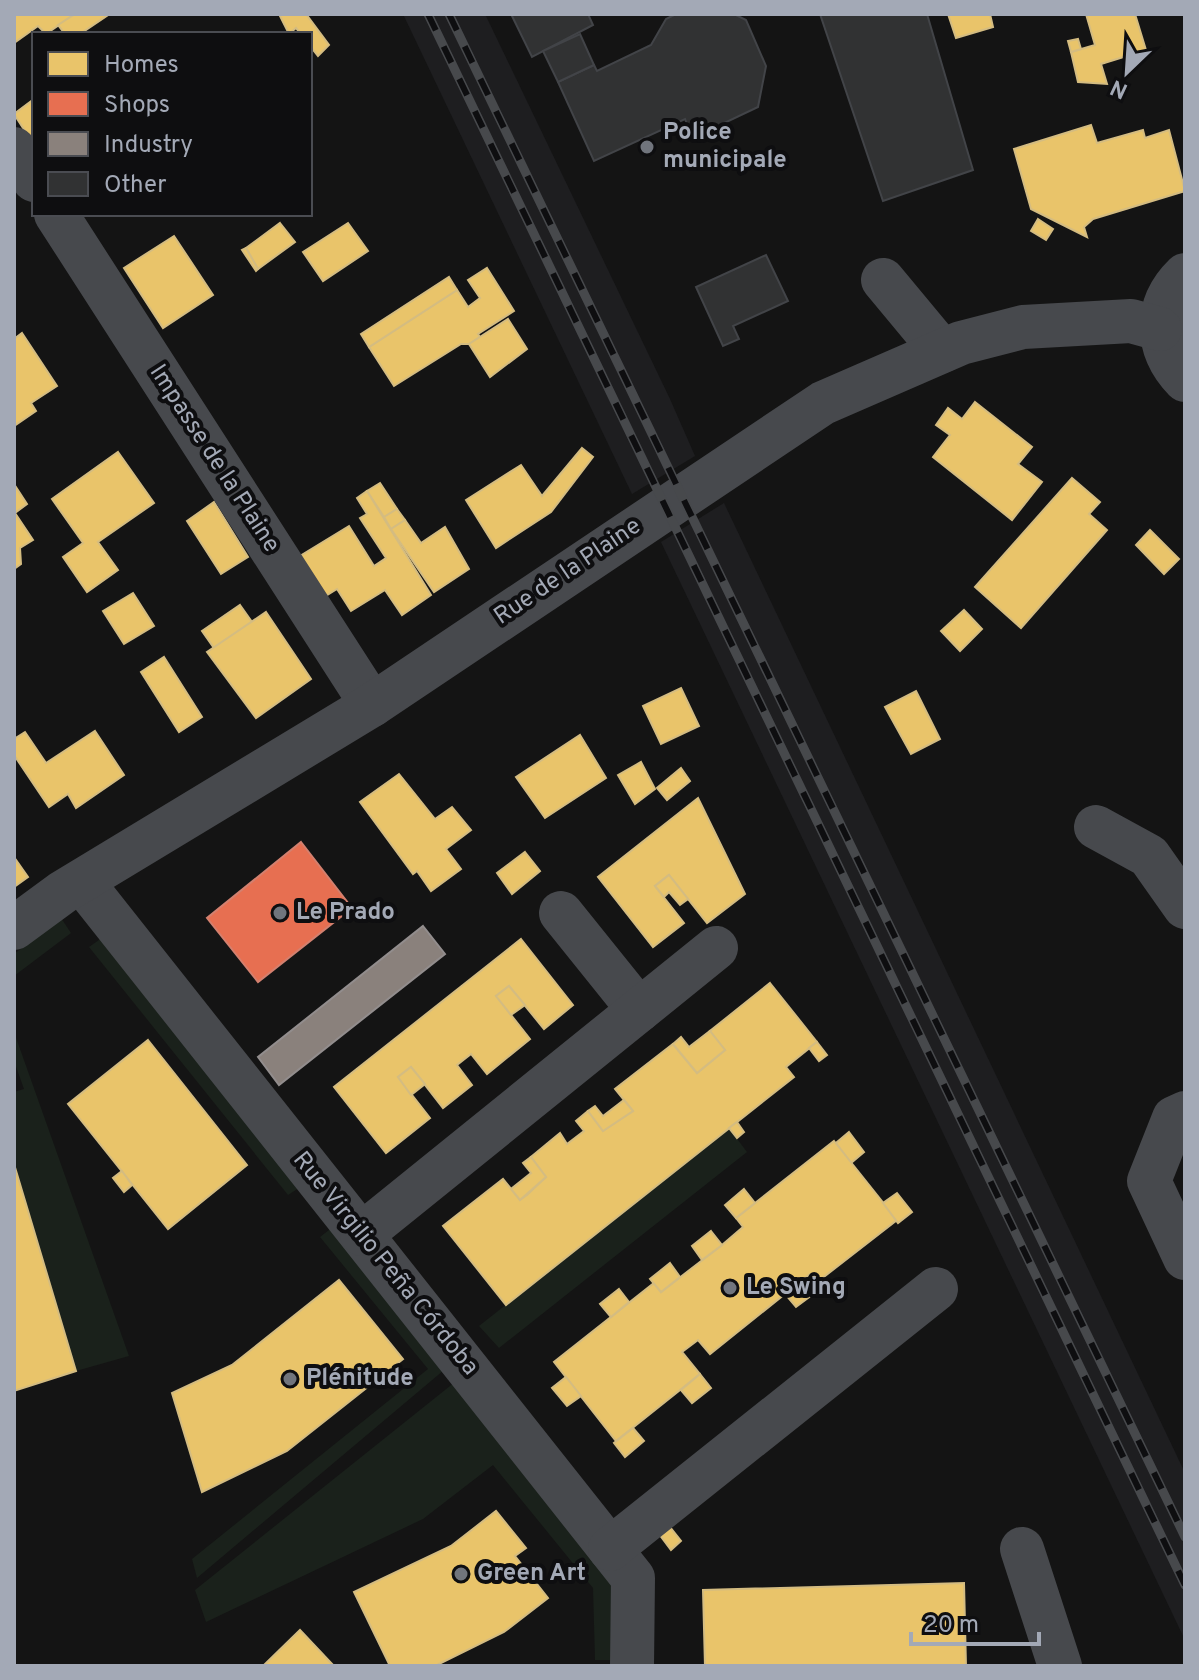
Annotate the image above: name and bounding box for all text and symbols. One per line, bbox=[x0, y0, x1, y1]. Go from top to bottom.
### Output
legend bbox=[32, 32, 312, 216]
north arrow bbox=[1087, 32, 1167, 112]
text: Homes bbox=[104, 51, 179, 81]
text: N bbox=[1107, 72, 1132, 103]
text: Shops bbox=[104, 91, 170, 121]
place label: Police municipale bbox=[663, 118, 787, 176]
text: Industry bbox=[104, 131, 193, 161]
marker: Police municipale bbox=[638, 138, 656, 156]
text: Other bbox=[104, 171, 166, 201]
street label: Impasse de la Plaine bbox=[142, 359, 286, 559]
street label: Rue de la Plaine bbox=[489, 512, 647, 632]
place label: Le Prado bbox=[296, 898, 395, 928]
marker: Le Prado bbox=[271, 904, 289, 922]
street label: Rue Virgilio Peña Córdoba bbox=[285, 1146, 485, 1382]
place label: Le Swing bbox=[746, 1273, 846, 1303]
marker: Le Swing bbox=[721, 1279, 739, 1297]
place label: Plénitude bbox=[306, 1364, 414, 1394]
marker: Plénitude bbox=[281, 1370, 299, 1388]
place label: Green Art bbox=[477, 1559, 586, 1589]
marker: Green Art bbox=[452, 1565, 470, 1583]
scale bar bbox=[911, 1596, 1039, 1646]
text: 20 m bbox=[923, 1611, 979, 1641]

